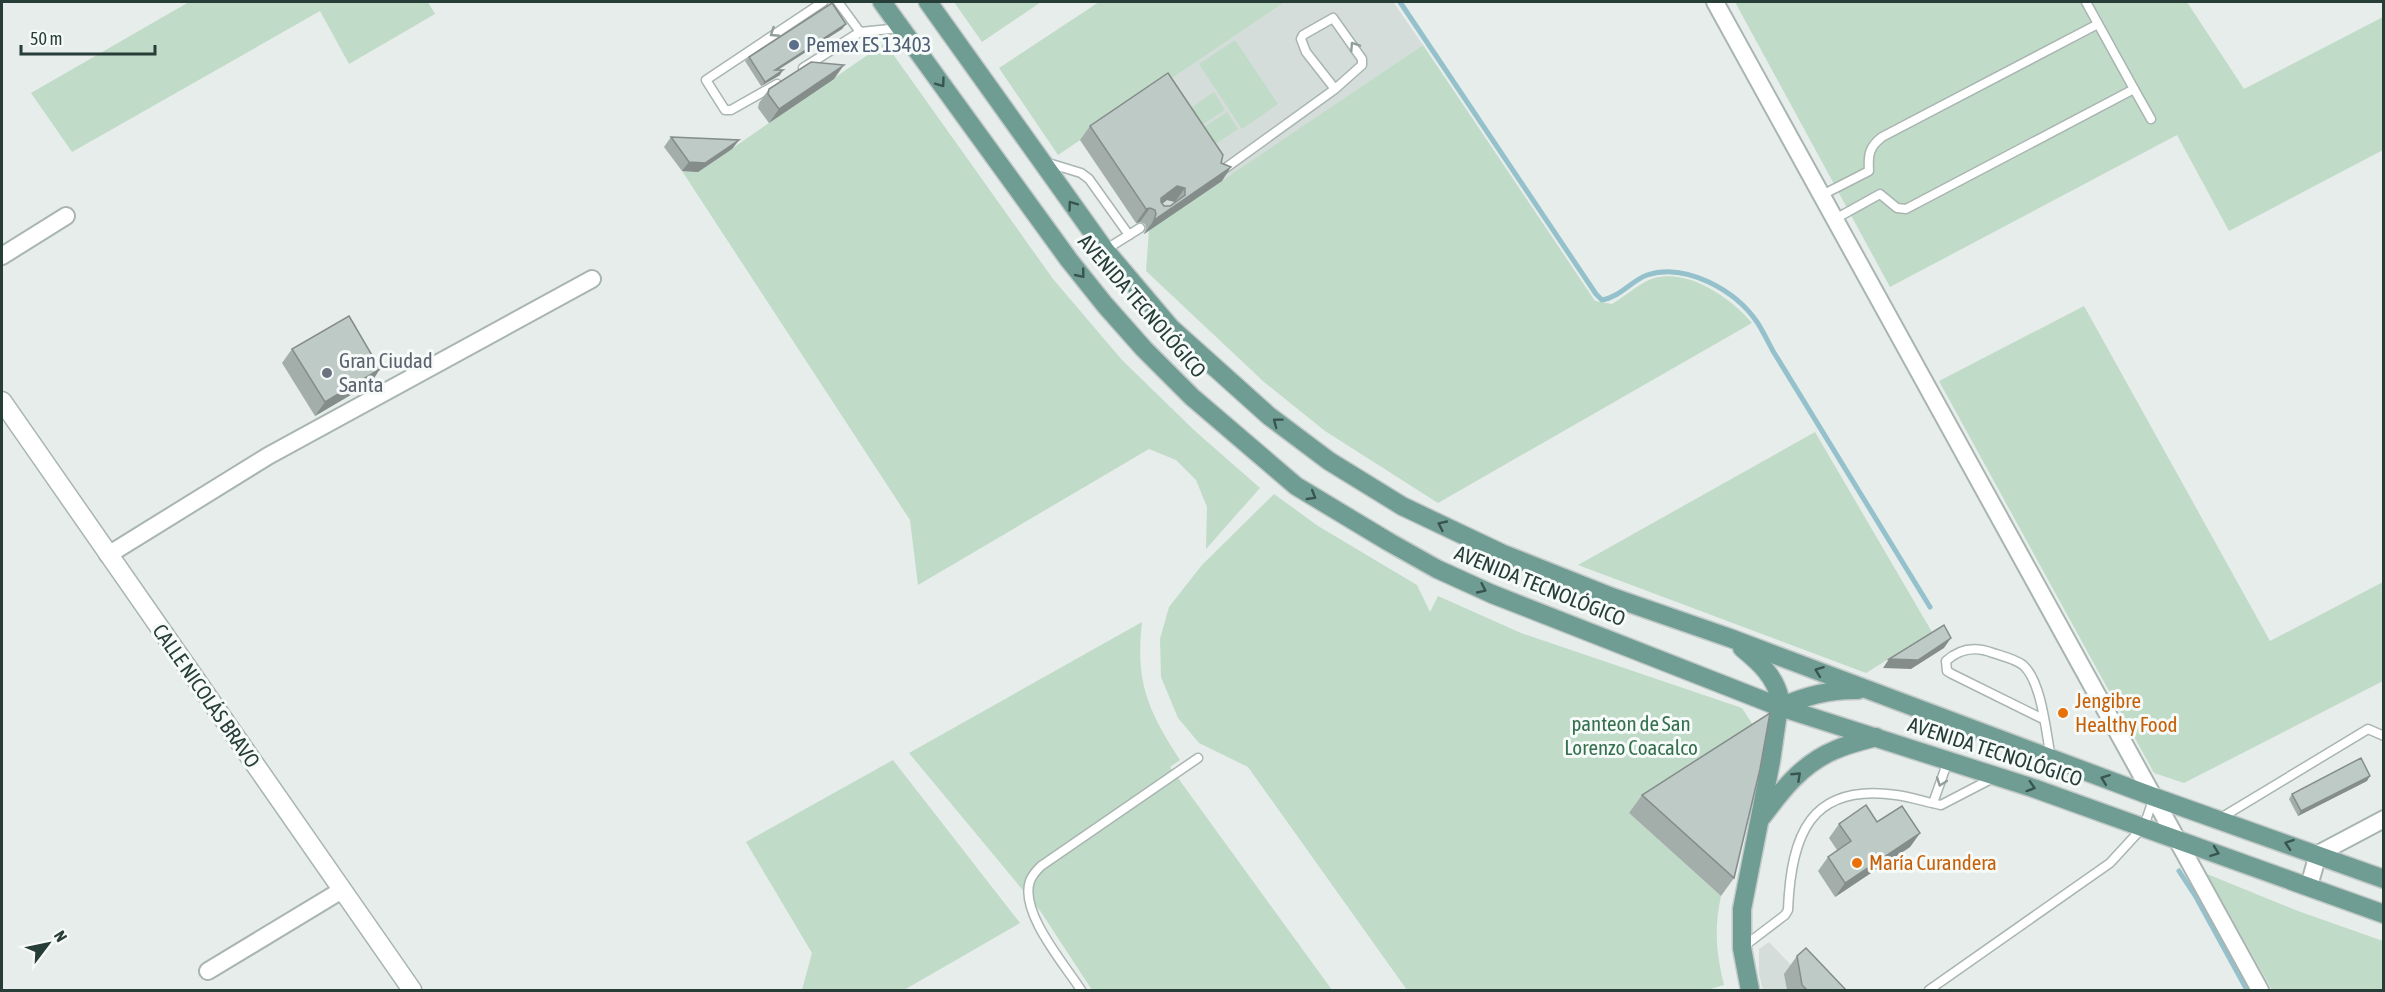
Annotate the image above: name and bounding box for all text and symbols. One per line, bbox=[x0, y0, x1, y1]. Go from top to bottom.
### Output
scale bar bbox=[21, 18, 154, 56]
one-way arrow bbox=[770, 26, 781, 37]
text: 50 m bbox=[30, 28, 62, 49]
place label: Pemex ES 13403 bbox=[806, 32, 931, 56]
marker: Pemex ES 13403 bbox=[787, 38, 801, 52]
one-way arrow bbox=[1350, 42, 1361, 53]
one-way arrow bbox=[934, 76, 945, 87]
one-way arrow bbox=[1068, 200, 1079, 211]
street label: AVENIDA TECNOLÓGICO bbox=[1074, 229, 1211, 382]
one-way arrow bbox=[1073, 268, 1084, 279]
place label: Gran Ciudad Santa bbox=[339, 348, 433, 396]
marker: Gran Ciudad Santa bbox=[320, 366, 334, 380]
one-way arrow bbox=[1273, 419, 1284, 430]
one-way arrow bbox=[1306, 488, 1316, 500]
one-way arrow bbox=[1437, 521, 1448, 533]
street label: AVENIDA TECNOLÓGICO bbox=[1452, 540, 1629, 630]
one-way arrow bbox=[1476, 582, 1487, 594]
street label: CALLE NICOLÁS BRAVO bbox=[148, 619, 265, 772]
one-way arrow bbox=[1815, 666, 1825, 679]
place label: Jengibre Healthy Food bbox=[2075, 688, 2178, 736]
marker: Jengibre Healthy Food bbox=[2056, 706, 2070, 720]
park label: panteon de San Lorenzo Coacalco bbox=[1564, 711, 1698, 759]
street label: AVENIDA TECNOLÓGICO bbox=[1905, 712, 2085, 791]
one-way arrow bbox=[1790, 772, 1800, 783]
one-way arrow bbox=[2101, 773, 2111, 786]
one-way arrow bbox=[1935, 776, 1948, 787]
one-way arrow bbox=[2025, 780, 2036, 792]
one-way arrow bbox=[2284, 838, 2295, 851]
one-way arrow bbox=[2209, 845, 2220, 858]
place label: María Curandera bbox=[1869, 850, 1997, 874]
marker: María Curandera bbox=[1850, 856, 1864, 870]
north arrow bbox=[18, 914, 78, 974]
text: N bbox=[51, 927, 71, 945]

